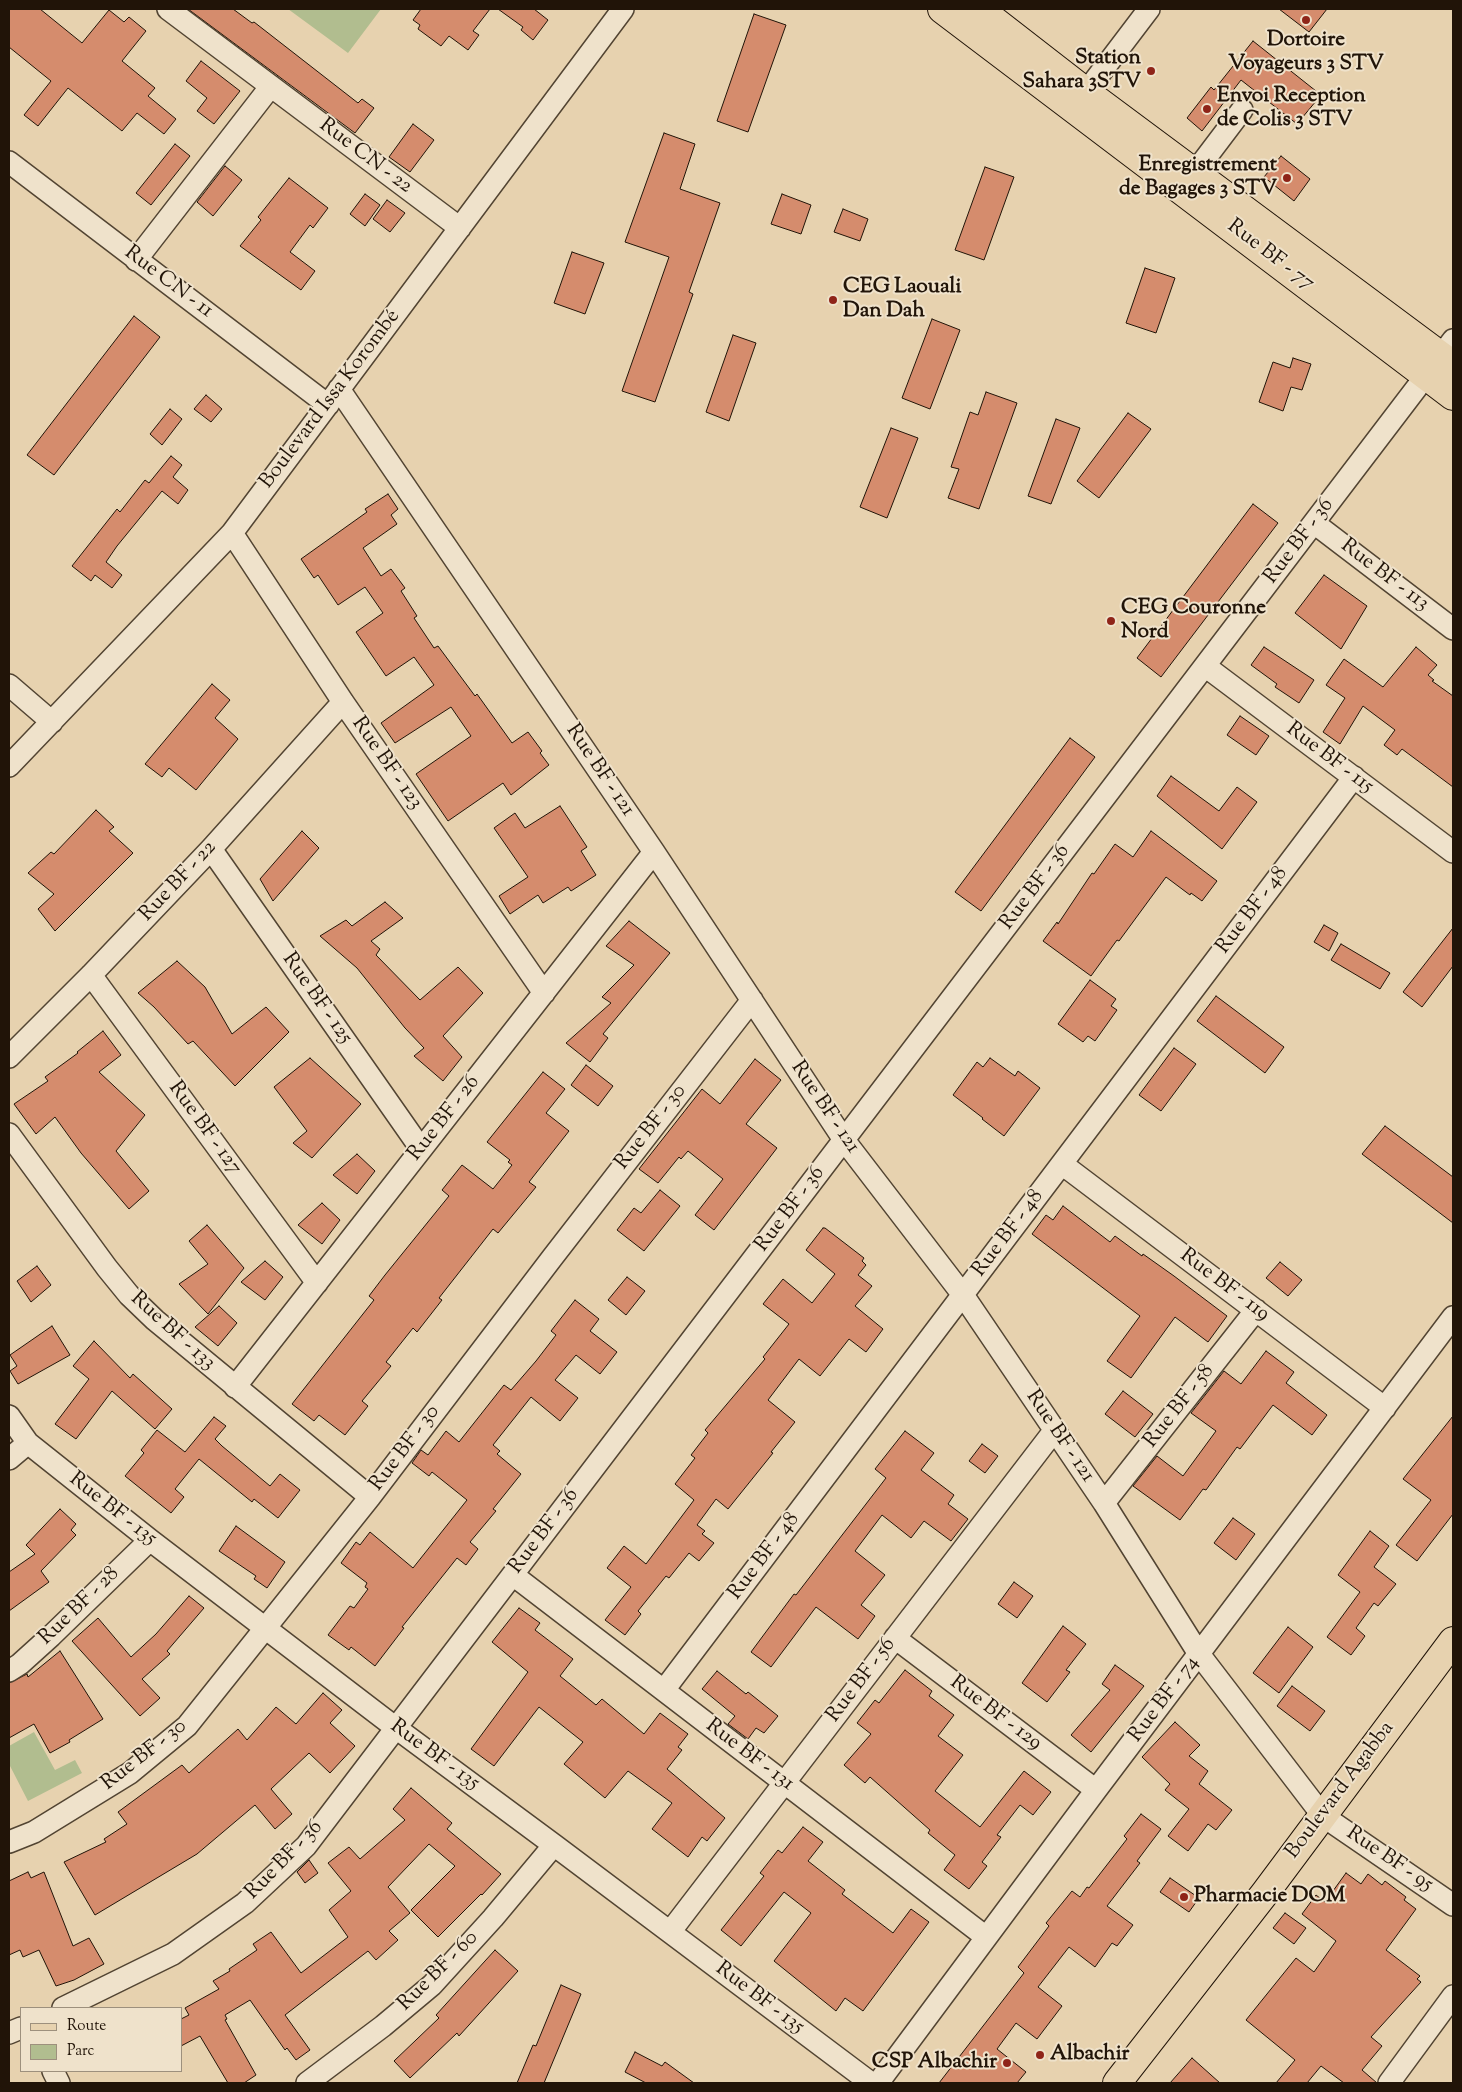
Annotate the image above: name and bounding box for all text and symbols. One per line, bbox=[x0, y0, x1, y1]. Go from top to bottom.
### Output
marker: Dortoire Voyageurs 3 STV bbox=[1300, 14, 1312, 26]
place label: Dortoire Voyageurs 3 STV bbox=[1228, 28, 1384, 78]
place label: Station Sahara 3STV bbox=[1023, 46, 1141, 96]
marker: Station Sahara 3STV bbox=[1145, 65, 1157, 77]
place label: Envoi Reception de Colis 3 STV bbox=[1217, 84, 1366, 134]
marker: Envoi Reception de Colis 3 STV bbox=[1201, 103, 1213, 115]
street label: Rue CN - 22 bbox=[313, 114, 417, 200]
place label: Enregistrement de Bagages 3 STV bbox=[1119, 153, 1277, 203]
marker: Enregistrement de Bagages 3 STV bbox=[1281, 172, 1293, 184]
street label: Rue BF - 77 bbox=[1221, 215, 1319, 297]
street label: Rue CN - 11 bbox=[119, 241, 217, 325]
place label: CEG Laouali Dan Dah bbox=[843, 275, 961, 325]
marker: CEG Laouali Dan Dah bbox=[827, 294, 839, 306]
street label: Boulevard Issa Korombé bbox=[255, 306, 407, 494]
street label: Rue BF - 36 bbox=[1260, 494, 1340, 590]
street label: Rue BF - 113 bbox=[1335, 534, 1433, 618]
place label: CEG Couronne Nord bbox=[1121, 596, 1266, 646]
marker: CEG Couronne Nord bbox=[1105, 615, 1117, 627]
street label: Rue BF - 123 bbox=[345, 713, 427, 815]
street label: Rue BF - 115 bbox=[1280, 718, 1378, 800]
street label: Rue BF - 121 bbox=[559, 720, 639, 822]
street label: Rue BF - 22 bbox=[135, 836, 223, 928]
street label: Rue BF - 36 bbox=[996, 840, 1076, 936]
street label: Rue BF - 48 bbox=[1212, 862, 1294, 960]
street label: Rue BF - 125 bbox=[275, 948, 357, 1050]
street label: Rue BF - 121 bbox=[784, 1057, 864, 1159]
street label: Rue BF - 26 bbox=[404, 1071, 486, 1167]
street label: Rue BF - 127 bbox=[162, 1077, 246, 1181]
street label: Rue BF - 30 bbox=[611, 1080, 693, 1176]
street label: Rue BF - 36 bbox=[751, 1162, 831, 1258]
street label: Rue BF - 48 bbox=[968, 1185, 1050, 1283]
street label: Rue BF - 119 bbox=[1174, 1244, 1274, 1328]
street label: Rue BF - 133 bbox=[124, 1287, 220, 1377]
street label: Rue BF - 58 bbox=[1139, 1360, 1221, 1454]
street label: Rue BF - 121 bbox=[1019, 1386, 1099, 1488]
street label: Rue BF - 30 bbox=[365, 1401, 447, 1497]
street label: Rue BF - 135 bbox=[63, 1468, 161, 1552]
street label: Rue BF - 36 bbox=[505, 1484, 585, 1580]
street label: Rue BF - 48 bbox=[724, 1508, 806, 1606]
street label: Rue BF - 28 bbox=[35, 1562, 125, 1652]
street label: Rue BF - 56 bbox=[822, 1634, 902, 1728]
street label: Rue BF - 74 bbox=[1124, 1652, 1206, 1748]
street label: Rue BF - 129 bbox=[944, 1671, 1046, 1757]
street label: Rue BF - 131 bbox=[700, 1714, 798, 1798]
street label: Rue BF - 30 bbox=[97, 1715, 193, 1797]
street label: Rue BF - 135 bbox=[384, 1715, 484, 1797]
street label: Boulevard Agabba bbox=[1281, 1717, 1401, 1865]
street label: Rue BF - 36 bbox=[241, 1816, 329, 1906]
street label: Rue BF - 95 bbox=[1341, 1822, 1437, 1898]
place label: Pharmacie DOM bbox=[1194, 1884, 1345, 1910]
marker: Pharmacie DOM bbox=[1178, 1891, 1190, 1903]
street label: Rue BF - 60 bbox=[394, 1927, 484, 2017]
street label: Rue BF - 135 bbox=[710, 1957, 808, 2041]
legend bbox=[20, 2007, 182, 2072]
text: Route bbox=[67, 2016, 106, 2037]
text: Parc bbox=[67, 2041, 94, 2062]
place label: Albachir bbox=[1050, 2042, 1129, 2068]
marker: Albachir bbox=[1034, 2049, 1046, 2061]
place label: CSP Albachir bbox=[872, 2050, 997, 2076]
marker: CSP Albachir bbox=[1001, 2057, 1013, 2069]

